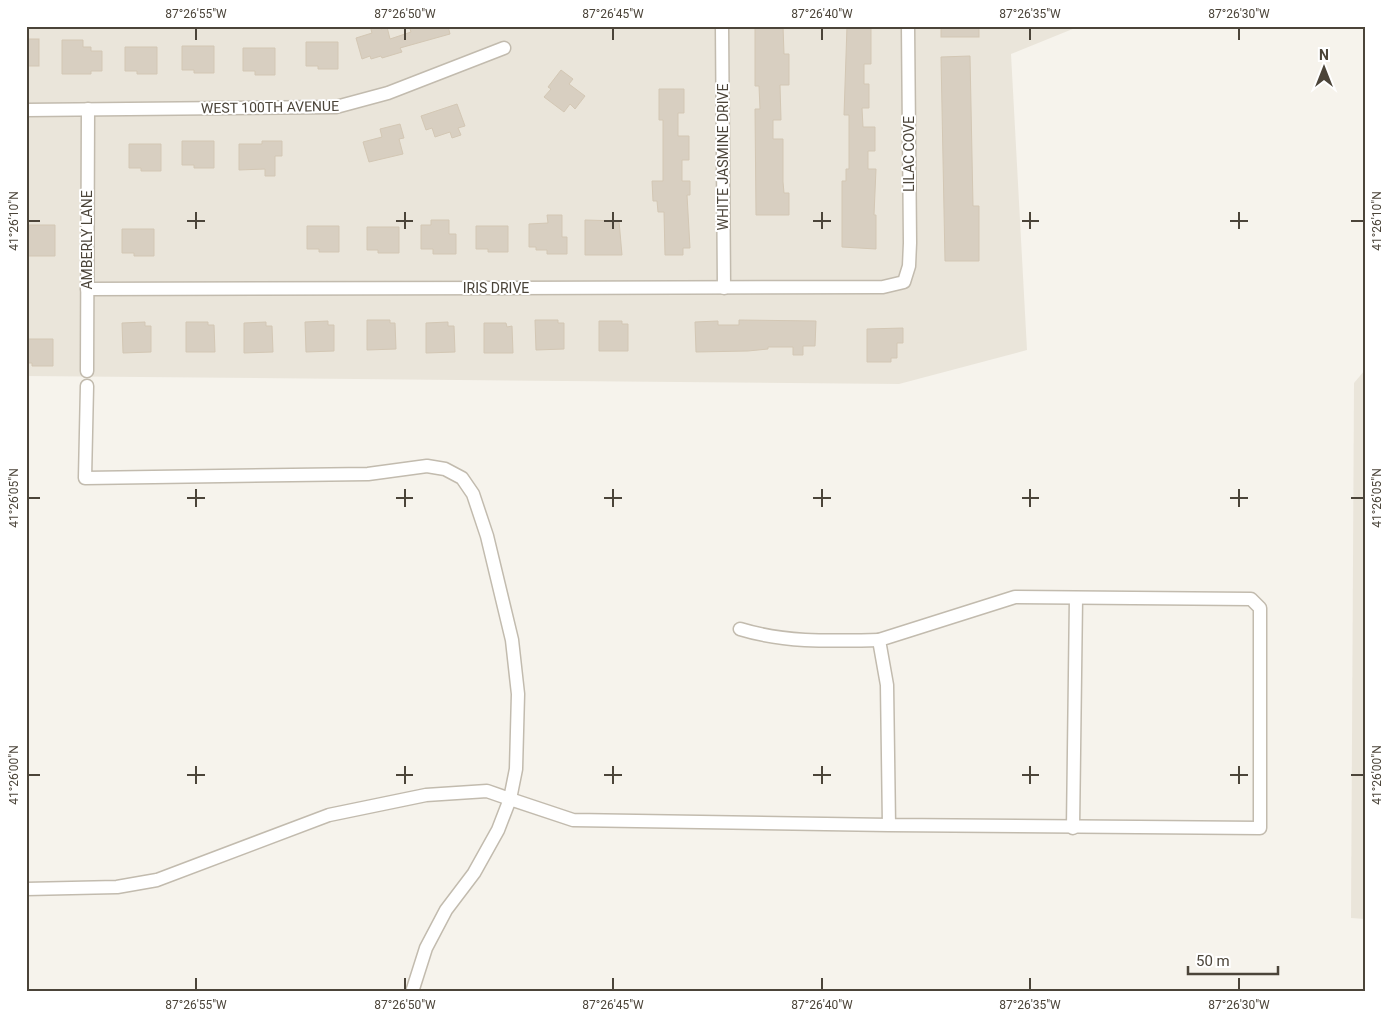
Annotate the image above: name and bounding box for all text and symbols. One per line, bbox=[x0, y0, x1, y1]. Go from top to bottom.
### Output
text: 87°26'55"W bbox=[165, 7, 227, 21]
text: 87°26'50"W bbox=[374, 7, 436, 21]
text: 87°26'45"W bbox=[582, 7, 644, 21]
text: 87°26'40"W bbox=[791, 7, 853, 21]
text: 87°26'35"W bbox=[999, 7, 1061, 21]
text: 87°26'30"W bbox=[1208, 7, 1270, 21]
north arrow bbox=[1298, 42, 1348, 92]
text: N bbox=[1319, 47, 1329, 63]
street label: WHITE JASMINE DRIVE bbox=[715, 84, 731, 230]
street label: WEST 100TH AVENUE bbox=[201, 98, 339, 116]
street label: LILAC COVE bbox=[901, 116, 917, 192]
street label: AMBERLY LANE bbox=[79, 190, 95, 290]
text: 41°26'10"N bbox=[7, 191, 21, 251]
text: 41°26'10"N bbox=[1370, 191, 1384, 251]
street label: IRIS DRIVE bbox=[463, 280, 529, 296]
text: 41°26'05"N bbox=[7, 468, 21, 528]
text: 41°26'05"N bbox=[1370, 468, 1384, 528]
text: 41°26'00"N bbox=[7, 745, 21, 805]
text: 41°26'00"N bbox=[1370, 745, 1384, 805]
scale bar bbox=[1188, 943, 1278, 975]
text: 50 m bbox=[1196, 952, 1230, 970]
text: 87°26'55"W bbox=[165, 998, 227, 1012]
text: 87°26'50"W bbox=[374, 998, 436, 1012]
text: 87°26'45"W bbox=[582, 998, 644, 1012]
text: 87°26'40"W bbox=[791, 998, 853, 1012]
text: 87°26'35"W bbox=[999, 998, 1061, 1012]
text: 87°26'30"W bbox=[1208, 998, 1270, 1012]

